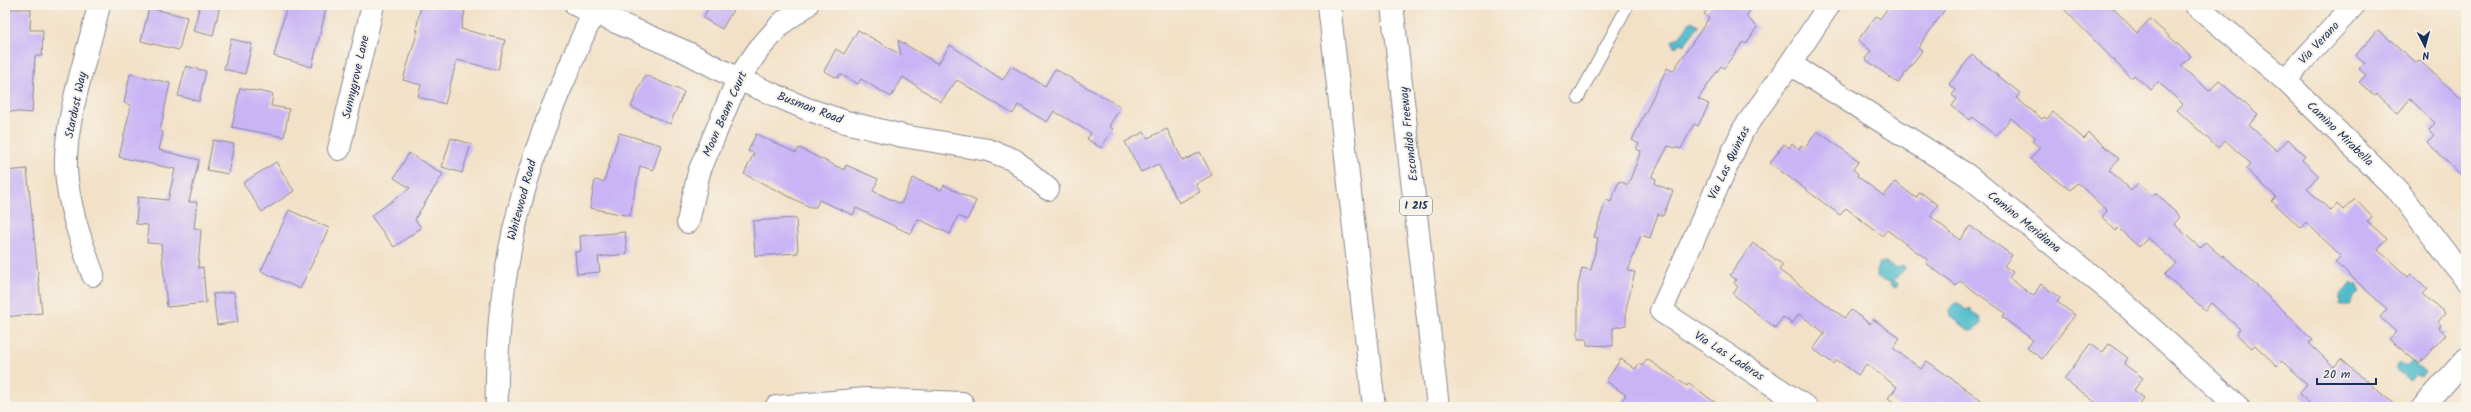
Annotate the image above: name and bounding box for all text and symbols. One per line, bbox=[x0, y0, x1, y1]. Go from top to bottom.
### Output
street label: Via Verano bbox=[2294, 17, 2344, 69]
north arrow bbox=[2405, 26, 2445, 66]
street label: Sunnygrove Lane bbox=[337, 33, 375, 121]
text: N bbox=[2421, 46, 2430, 64]
street label: Moon Beam Court bbox=[698, 68, 752, 160]
street label: Stardust Way bbox=[60, 70, 92, 140]
street label: Escondido Freeway bbox=[1395, 86, 1423, 182]
street label: Busman Road bbox=[774, 87, 847, 130]
street label: Camino Mirabella bbox=[2302, 97, 2378, 171]
street label: Via Las Quintas bbox=[1703, 123, 1755, 203]
street label: Whitewood Road bbox=[502, 157, 542, 242]
street label: Camino Meridiana bbox=[1983, 186, 2065, 258]
road number: I 215 bbox=[1400, 197, 1432, 215]
street label: Via Las Laderas bbox=[1690, 326, 1768, 386]
scale bar bbox=[2317, 360, 2376, 386]
text: 20 m bbox=[2323, 365, 2351, 384]

